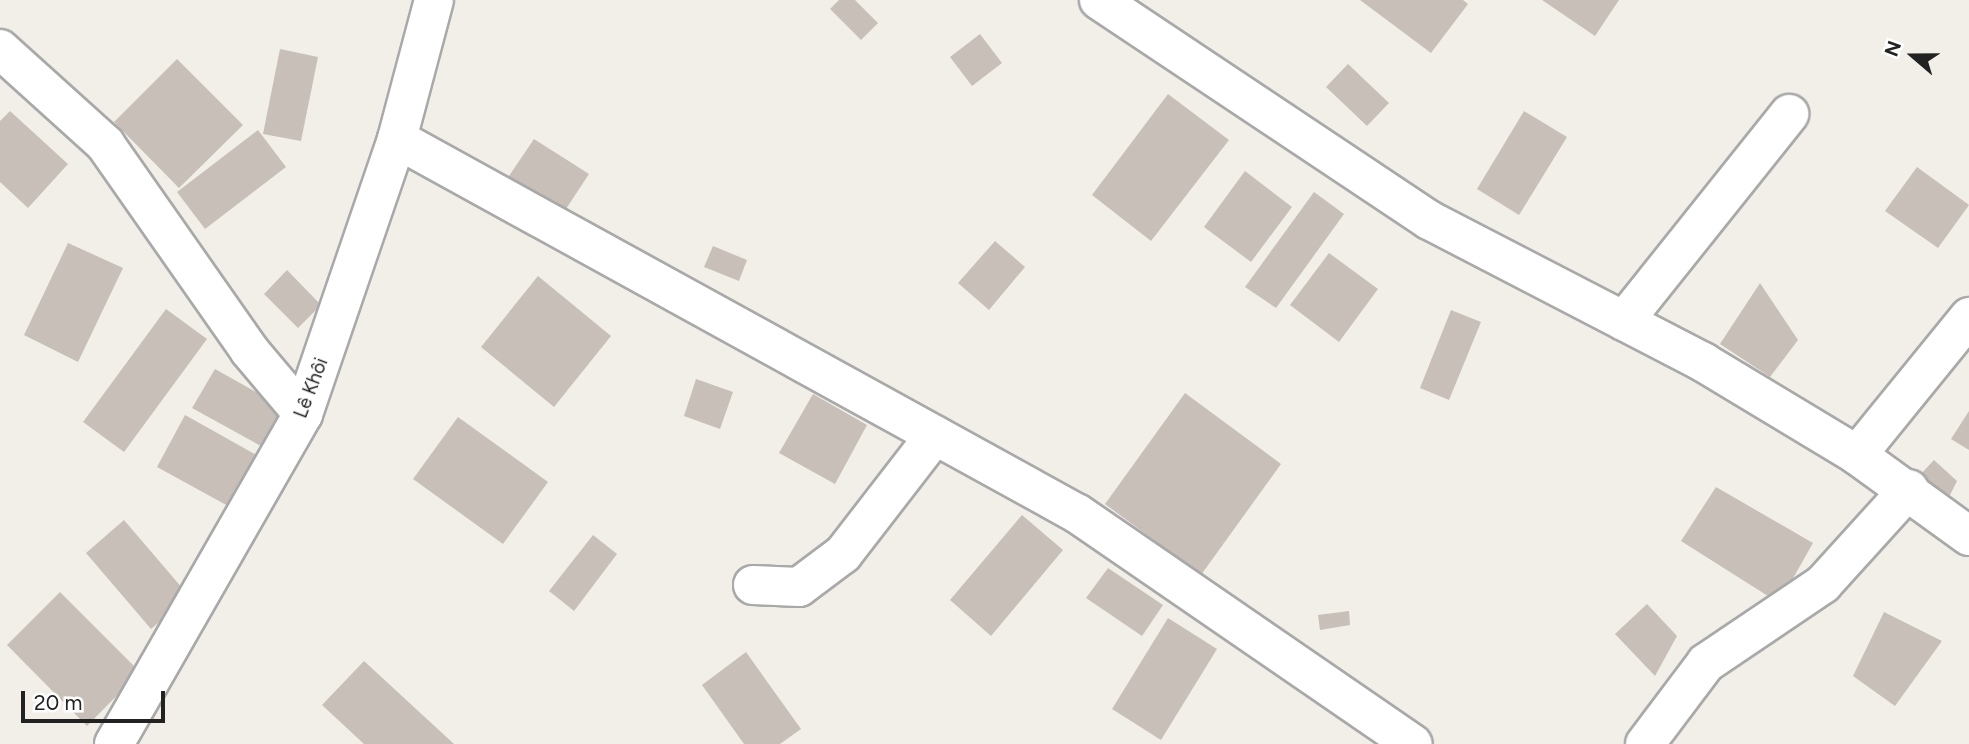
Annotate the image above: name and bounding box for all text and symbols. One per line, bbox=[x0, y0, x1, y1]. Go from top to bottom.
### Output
north arrow bbox=[1878, 21, 1948, 91]
text: N bbox=[1879, 38, 1906, 59]
street label: Lê Khôi bbox=[289, 355, 333, 421]
scale bar bbox=[24, 678, 168, 722]
text: 20 m bbox=[34, 690, 82, 715]

